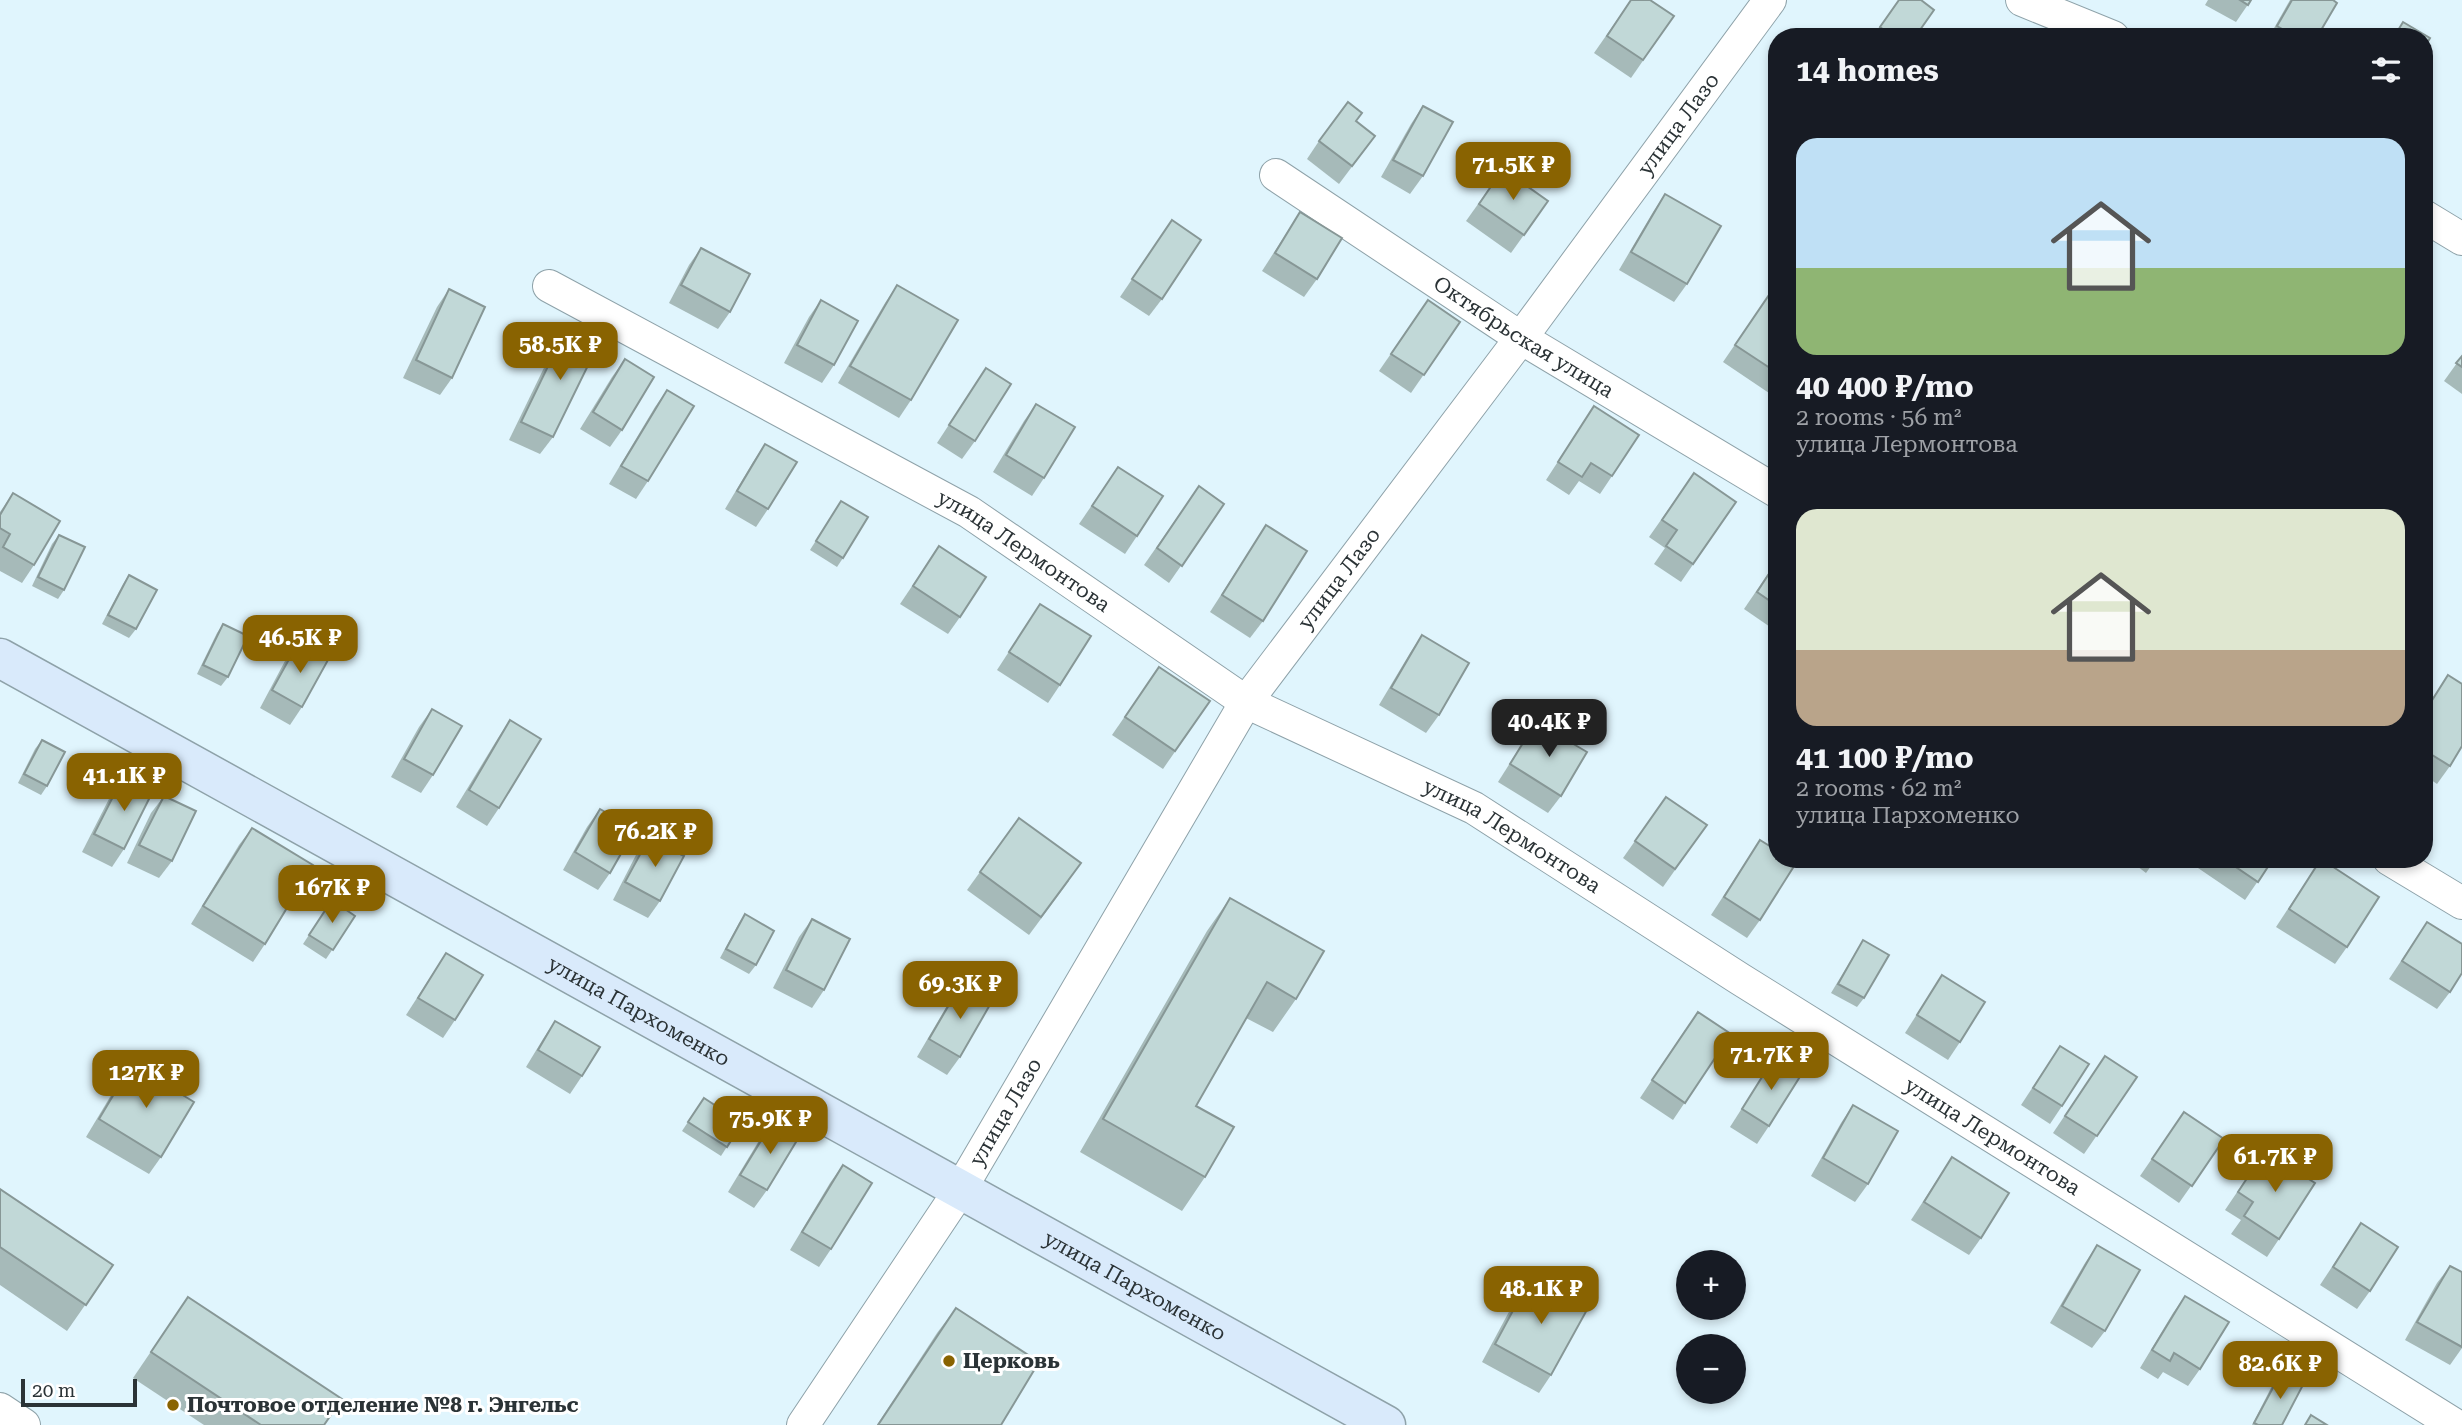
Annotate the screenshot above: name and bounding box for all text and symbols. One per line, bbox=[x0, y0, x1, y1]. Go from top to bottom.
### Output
icon: filters bbox=[2367, 51, 2405, 89]
text: 14 homes bbox=[1796, 53, 1939, 88]
street label: улица Лазо bbox=[1633, 68, 1724, 180]
pin: 71.5K ₽ bbox=[1448, 142, 1578, 202]
text: 71.5K ₽ bbox=[1472, 151, 1554, 178]
icon: home bbox=[2038, 183, 2164, 309]
street label: Октябрьская улица bbox=[1429, 271, 1619, 403]
pin: 58.5K ₽ bbox=[495, 322, 625, 382]
text: 58.5K ₽ bbox=[519, 331, 601, 358]
text: 40 400 ₽/mo bbox=[1796, 369, 1974, 404]
text: 2 rooms · 56 m² bbox=[1796, 404, 1962, 431]
text: улица Лермонтова bbox=[1796, 431, 2018, 458]
street label: улица Лермонтова bbox=[933, 485, 1115, 617]
street label: улица Лазо bbox=[1293, 523, 1385, 634]
icon: home bbox=[2038, 554, 2164, 680]
pin: 46.5K ₽ bbox=[235, 616, 365, 675]
text: 46.5K ₽ bbox=[259, 624, 341, 651]
pin: 40.4K ₽ bbox=[1484, 700, 1614, 759]
text: 40.4K ₽ bbox=[1508, 708, 1590, 735]
text: 41 100 ₽/mo bbox=[1796, 740, 1974, 775]
pin: 41.1K ₽ bbox=[59, 754, 189, 813]
text: 41.1K ₽ bbox=[83, 762, 165, 789]
street label: улица Лермонтова bbox=[1419, 774, 1606, 898]
text: 2 rooms · 62 m² bbox=[1796, 775, 1962, 802]
text: улица Пархоменко bbox=[1796, 802, 2020, 829]
pin: 76.2K ₽ bbox=[590, 810, 720, 869]
text: 76.2K ₽ bbox=[614, 818, 696, 845]
pin: 167K ₽ bbox=[275, 866, 389, 925]
text: 167K ₽ bbox=[294, 874, 370, 901]
street label: улица Пархоменко bbox=[544, 952, 734, 1071]
pin: 69.3K ₽ bbox=[895, 962, 1025, 1021]
text: 69.3K ₽ bbox=[919, 970, 1001, 997]
pin: 71.7K ₽ bbox=[1706, 1032, 1836, 1092]
text: 71.7K ₽ bbox=[1730, 1041, 1812, 1068]
pin: 127K ₽ bbox=[89, 1050, 203, 1110]
street label: улица Лазо bbox=[965, 1054, 1047, 1170]
text: 127K ₽ bbox=[108, 1059, 184, 1086]
street label: улица Лермонтова bbox=[1900, 1073, 2085, 1201]
pin: 75.9K ₽ bbox=[705, 1096, 835, 1156]
text: 75.9K ₽ bbox=[729, 1105, 811, 1132]
pin: 61.7K ₽ bbox=[2210, 1134, 2340, 1194]
text: 61.7K ₽ bbox=[2234, 1143, 2316, 1170]
street label: улица Пархоменко bbox=[1040, 1226, 1230, 1346]
map controls bbox=[1676, 1250, 1746, 1404]
button: + bbox=[1676, 1250, 1746, 1320]
pin: 48.1K ₽ bbox=[1476, 1266, 1606, 1326]
text: 48.1K ₽ bbox=[1500, 1275, 1582, 1302]
button: − bbox=[1676, 1334, 1746, 1404]
pin: 82.6K ₽ bbox=[2215, 1342, 2345, 1401]
place label: Церковь bbox=[963, 1349, 1060, 1373]
text: 82.6K ₽ bbox=[2239, 1350, 2321, 1377]
marker: Церковь bbox=[941, 1353, 957, 1369]
scale bar bbox=[21, 1376, 136, 1408]
text: 20 m bbox=[32, 1379, 75, 1402]
place label: Почтовое отделение №8 г. Энгельс bbox=[187, 1393, 579, 1417]
marker: Почтовое отделение №8 г. Энгельс bbox=[165, 1397, 181, 1413]

